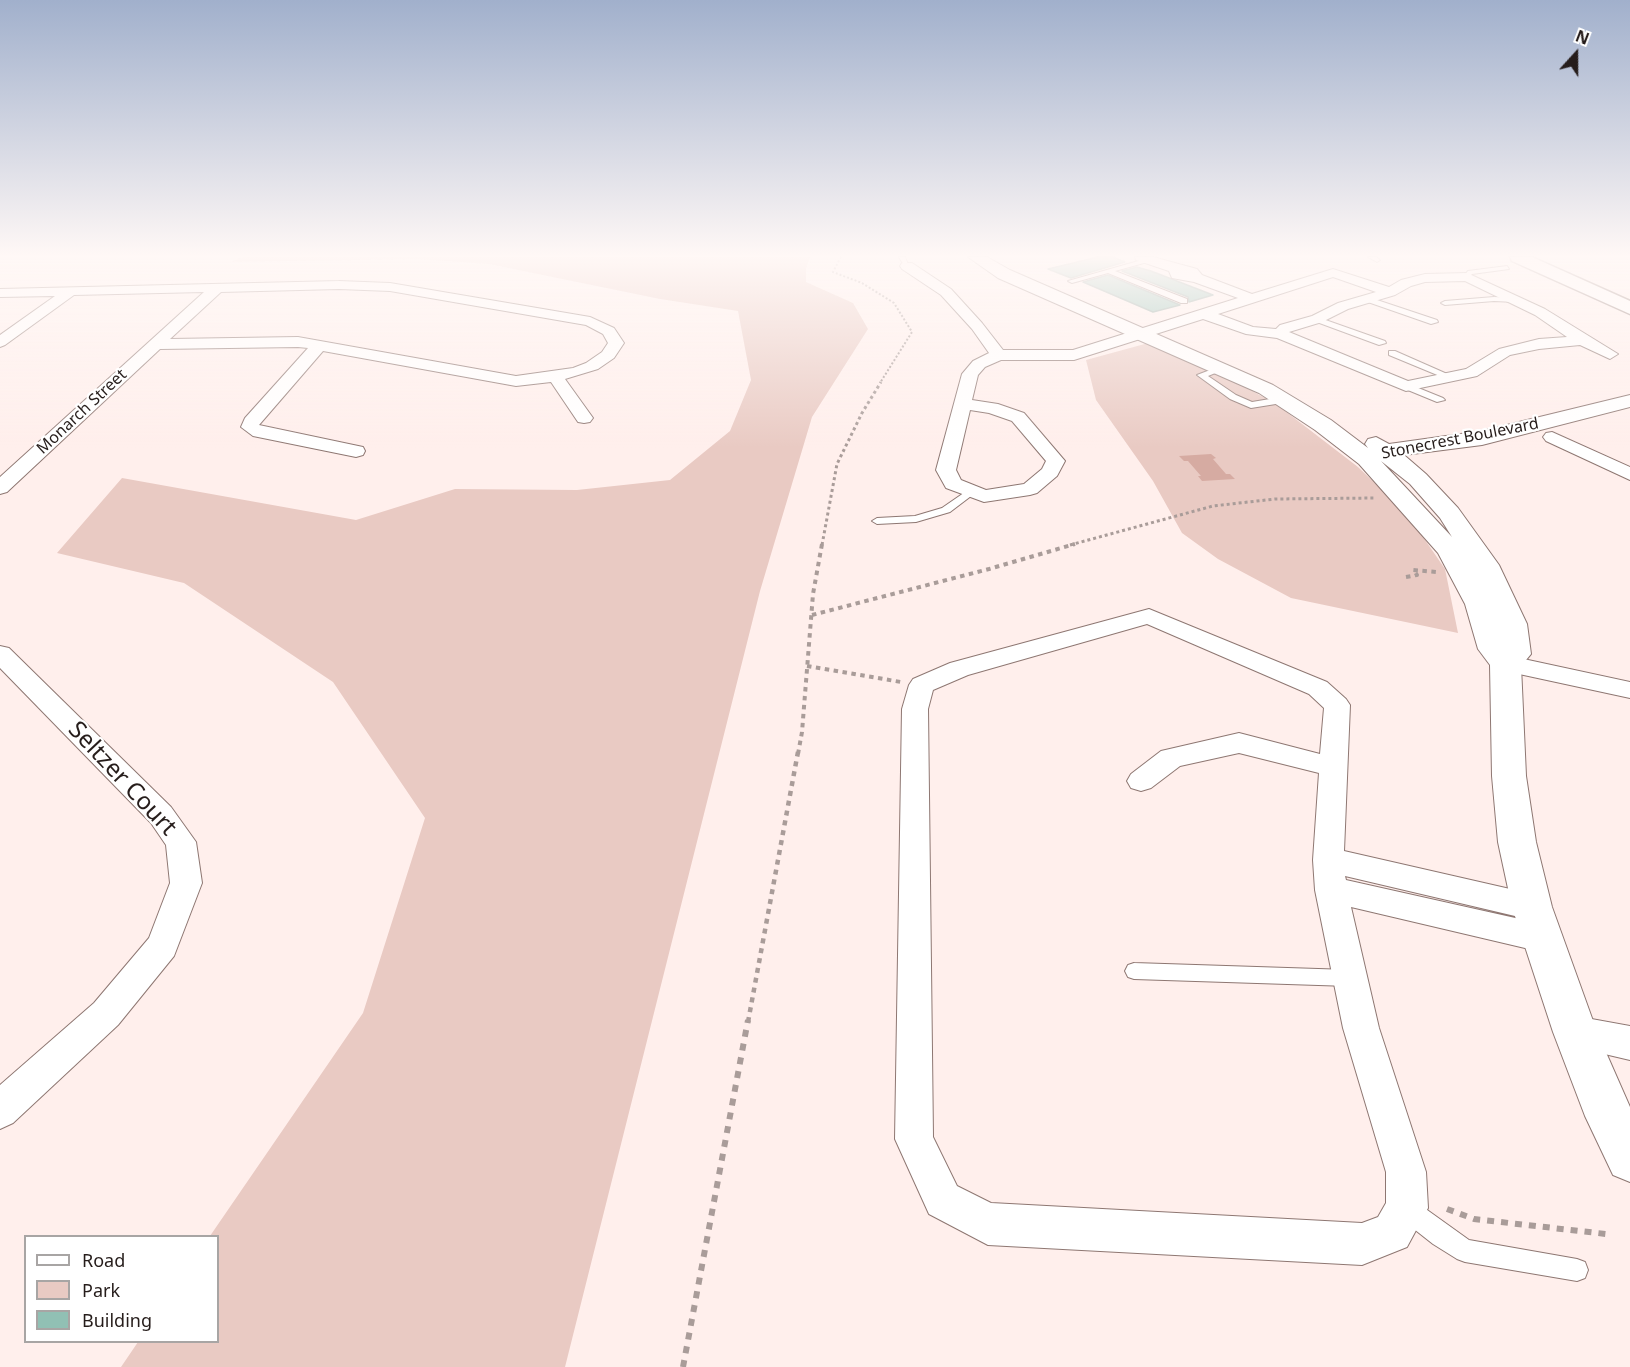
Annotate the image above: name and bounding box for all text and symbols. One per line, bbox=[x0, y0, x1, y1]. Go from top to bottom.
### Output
north arrow bbox=[1546, 24, 1606, 84]
text: N bbox=[1572, 25, 1592, 50]
street label: Monarch Street bbox=[33, 366, 131, 458]
street label: Stonecrest Boulevard bbox=[1380, 414, 1540, 464]
street label: Seltzer Court bbox=[62, 716, 182, 842]
legend bbox=[24, 1235, 219, 1343]
text: Road bbox=[82, 1248, 125, 1272]
text: Park bbox=[82, 1278, 120, 1302]
text: Building bbox=[82, 1308, 152, 1332]

